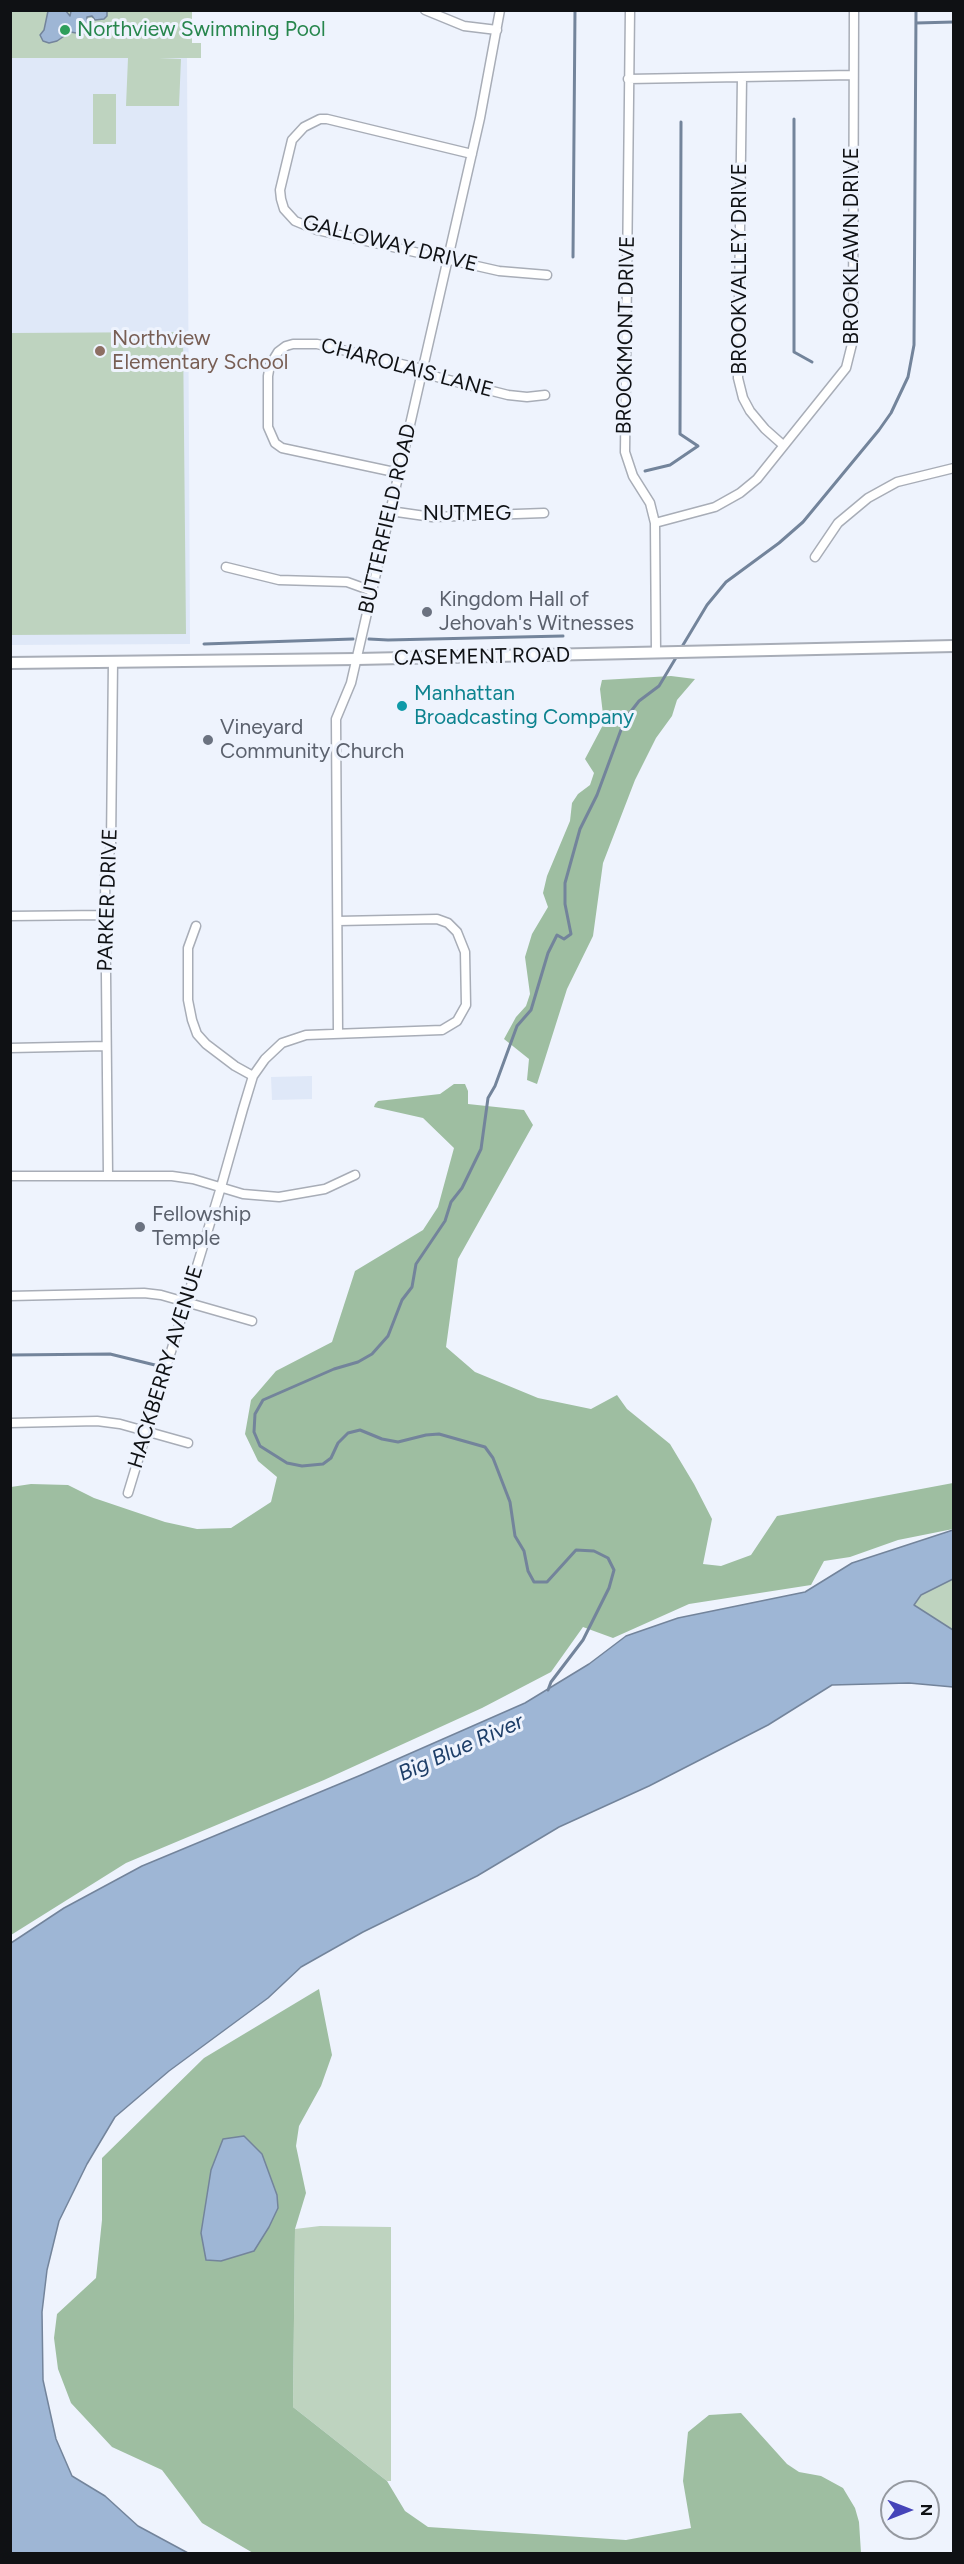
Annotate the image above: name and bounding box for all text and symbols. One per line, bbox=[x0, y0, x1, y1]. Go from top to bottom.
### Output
place label: Northview Swimming Pool bbox=[77, 17, 326, 43]
marker: Northview Swimming Pool bbox=[58, 23, 72, 37]
street label: BROOKLAWN DRIVE bbox=[839, 147, 865, 345]
street label: BROOKVALLEY DRIVE bbox=[727, 163, 753, 375]
street label: GALLOWAY DRIVE bbox=[300, 210, 480, 278]
street label: BROOKMONT DRIVE bbox=[612, 235, 640, 435]
place label: Northview Elementary School bbox=[112, 326, 288, 376]
street label: CHAROLAIS LANE bbox=[318, 333, 496, 403]
marker: Northview Elementary School bbox=[93, 344, 107, 358]
street label: BUTTERFIELD ROAD bbox=[354, 421, 422, 617]
street label: NUTMEG bbox=[423, 501, 511, 527]
place label: Kingdom Hall of Jehovah's Witnesses bbox=[439, 587, 634, 637]
marker: Kingdom Hall of Jehovah's Witnesses bbox=[420, 605, 434, 619]
street label: CASEMENT ROAD bbox=[394, 643, 570, 671]
place label: Manhattan Broadcasting Company bbox=[414, 681, 634, 731]
marker: Manhattan Broadcasting Company bbox=[395, 699, 409, 713]
place label: Vineyard Community Church bbox=[220, 715, 404, 765]
marker: Vineyard Community Church bbox=[201, 733, 215, 747]
street label: PARKER DRIVE bbox=[93, 828, 123, 972]
place label: Fellowship Temple bbox=[152, 1202, 251, 1252]
marker: Fellowship Temple bbox=[133, 1220, 147, 1234]
street label: HACKBERRY AVENUE bbox=[123, 1263, 209, 1471]
water label: Big Blue River bbox=[394, 1709, 528, 1787]
north arrow bbox=[880, 2480, 940, 2540]
text: N bbox=[917, 2504, 936, 2516]

